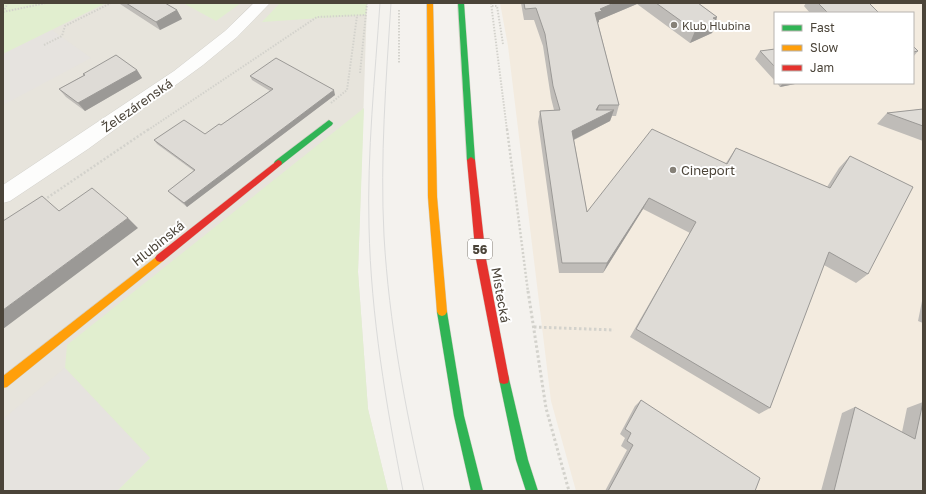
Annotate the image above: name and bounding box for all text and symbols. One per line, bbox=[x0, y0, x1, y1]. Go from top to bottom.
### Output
legend bbox=[774, 12, 914, 84]
place label: Klub Hlubina bbox=[682, 19, 750, 32]
marker: Klub Hlubina bbox=[669, 20, 679, 30]
text: Fast bbox=[810, 20, 835, 35]
text: Slow bbox=[810, 40, 838, 55]
text: Jam bbox=[810, 60, 834, 75]
street label: Železárenská bbox=[99, 75, 175, 135]
place label: Cineport bbox=[681, 162, 735, 178]
marker: Cineport bbox=[668, 165, 678, 175]
street label: Hlubinská bbox=[129, 217, 187, 269]
road number: 56 bbox=[468, 239, 492, 259]
street label: Místecká bbox=[488, 266, 514, 324]

